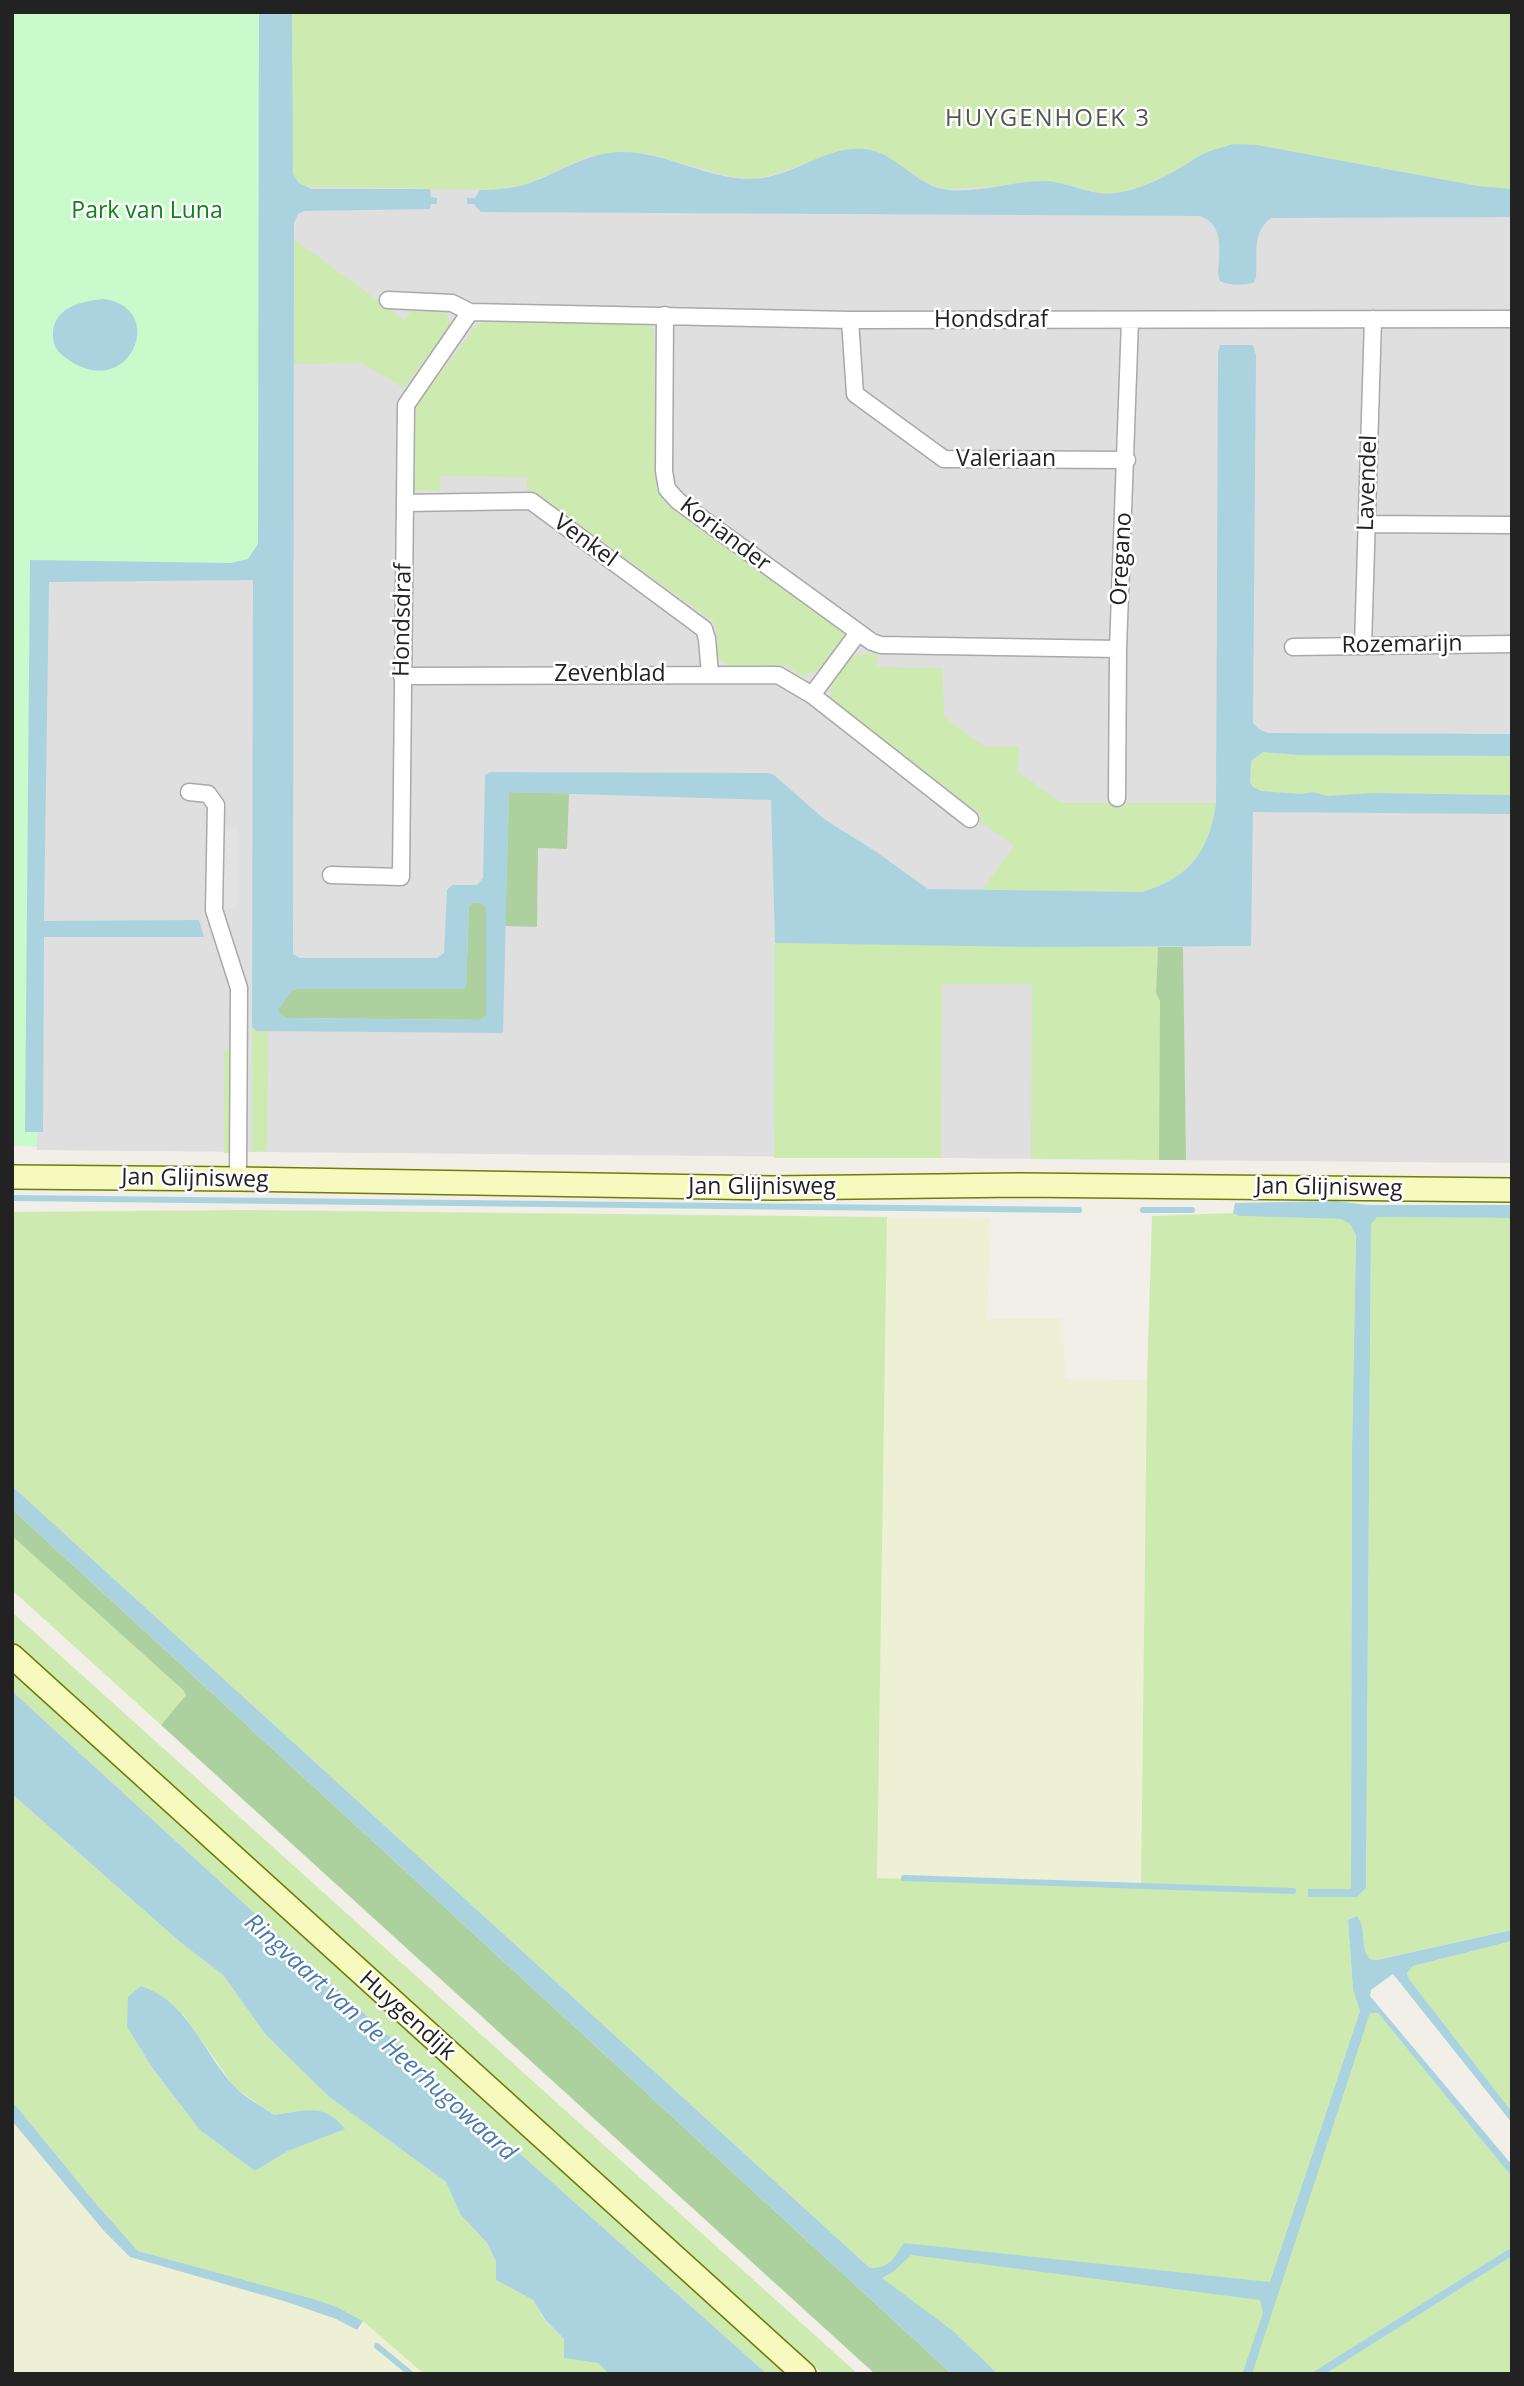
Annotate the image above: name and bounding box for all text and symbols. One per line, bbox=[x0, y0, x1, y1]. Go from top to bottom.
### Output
district label: HUYGENHOEK 3 bbox=[947, 105, 1149, 133]
park label: Park van Luna bbox=[71, 197, 223, 225]
street label: Hondsdraf bbox=[934, 306, 1048, 334]
street label: Lavendel bbox=[1353, 435, 1383, 531]
street label: Valeriaan bbox=[956, 445, 1056, 473]
street label: Koriander bbox=[674, 492, 776, 578]
street label: Venkel bbox=[548, 509, 622, 573]
street label: Oregano bbox=[1106, 512, 1138, 606]
street label: Hondsdraf bbox=[388, 563, 418, 677]
street label: Rozemarijn bbox=[1341, 630, 1463, 660]
street label: Zevenblad bbox=[554, 660, 666, 688]
street label: Jan Glijnisweg bbox=[121, 1164, 269, 1194]
street label: Jan Glijnisweg bbox=[688, 1173, 836, 1201]
street label: Jan Glijnisweg bbox=[1255, 1173, 1403, 1203]
water label: Ringvaart van de Heerhugowaard bbox=[238, 1908, 522, 2168]
street label: Huygendijk bbox=[353, 1966, 461, 2066]

